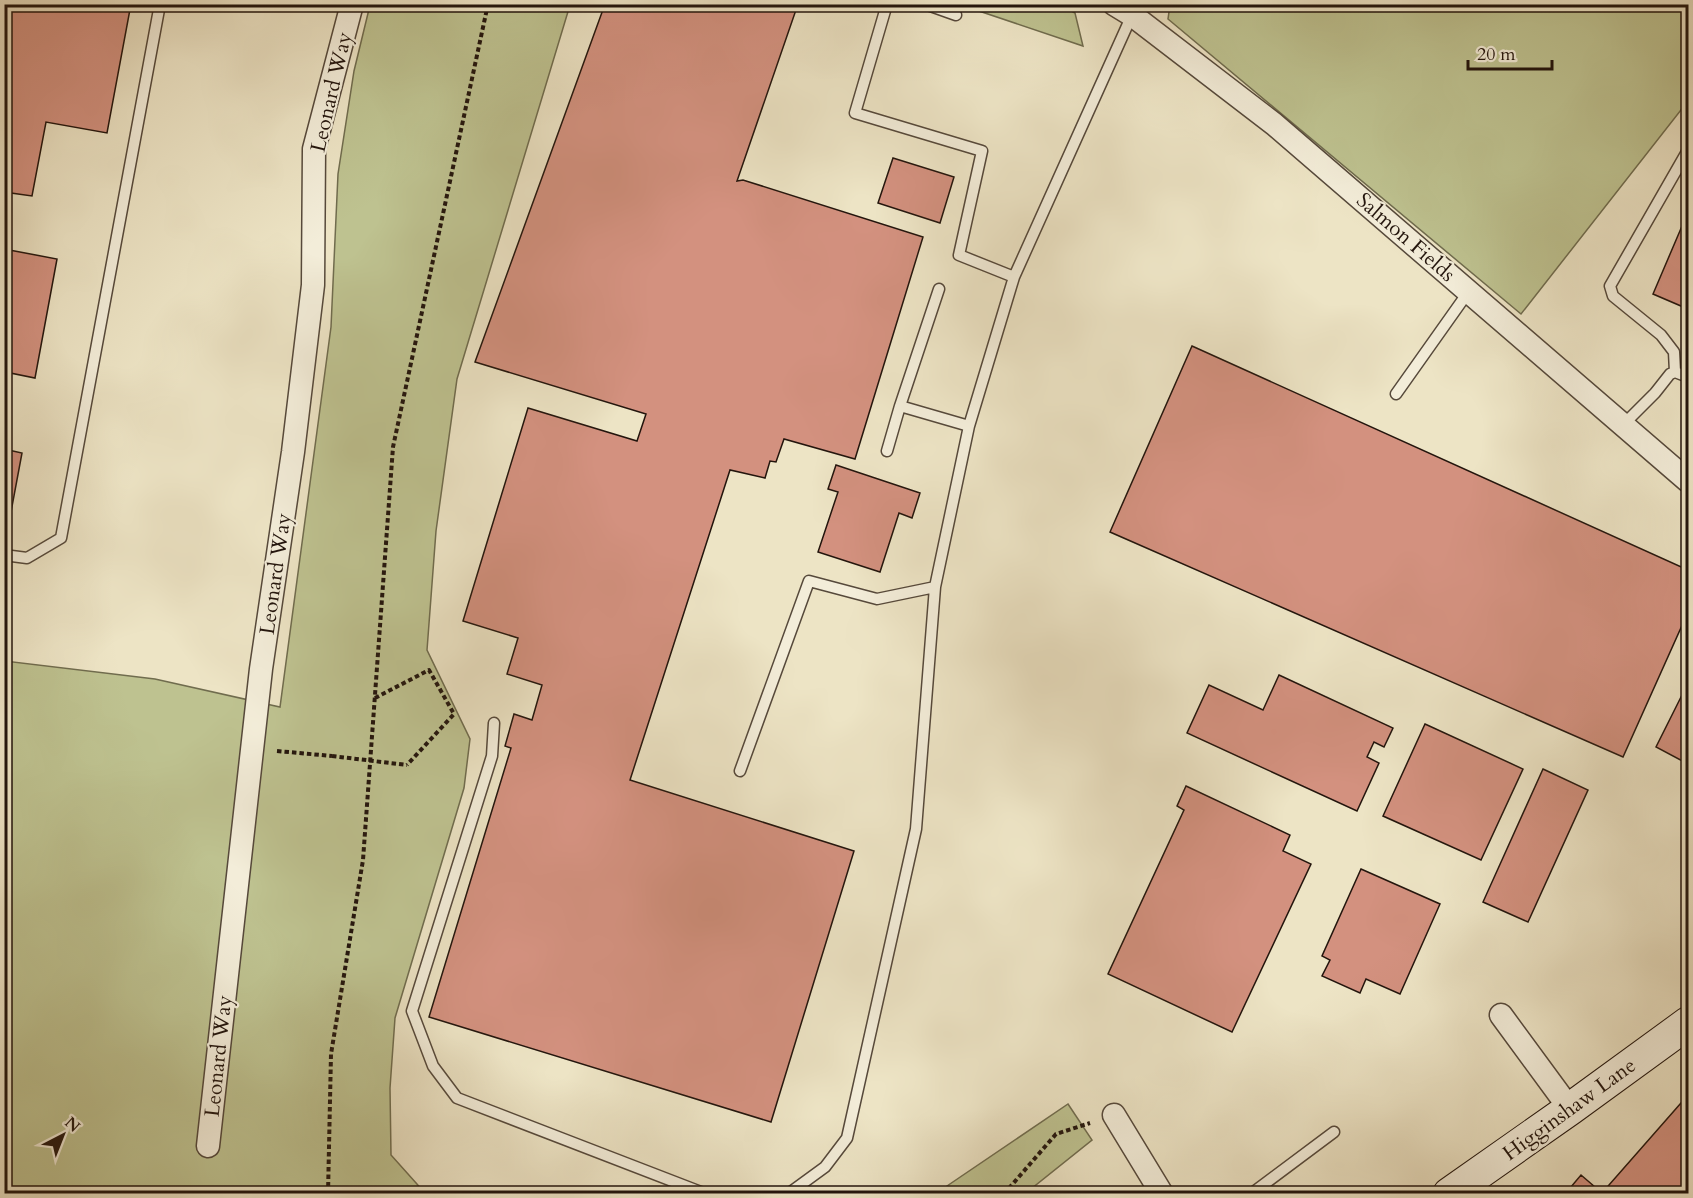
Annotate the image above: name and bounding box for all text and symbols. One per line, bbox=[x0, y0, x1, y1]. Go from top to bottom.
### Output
street label: Leonard Way bbox=[304, 29, 359, 155]
scale bar bbox=[1468, 33, 1552, 71]
text: 20 m bbox=[1477, 42, 1516, 67]
street label: Salmon Fields bbox=[1350, 186, 1461, 289]
street label: Leonard Way bbox=[253, 511, 298, 637]
street label: Leonard Way bbox=[198, 994, 239, 1118]
street label: Higginshaw Lane bbox=[1497, 1051, 1642, 1168]
north arrow bbox=[33, 1105, 93, 1165]
text: N bbox=[60, 1112, 85, 1137]

